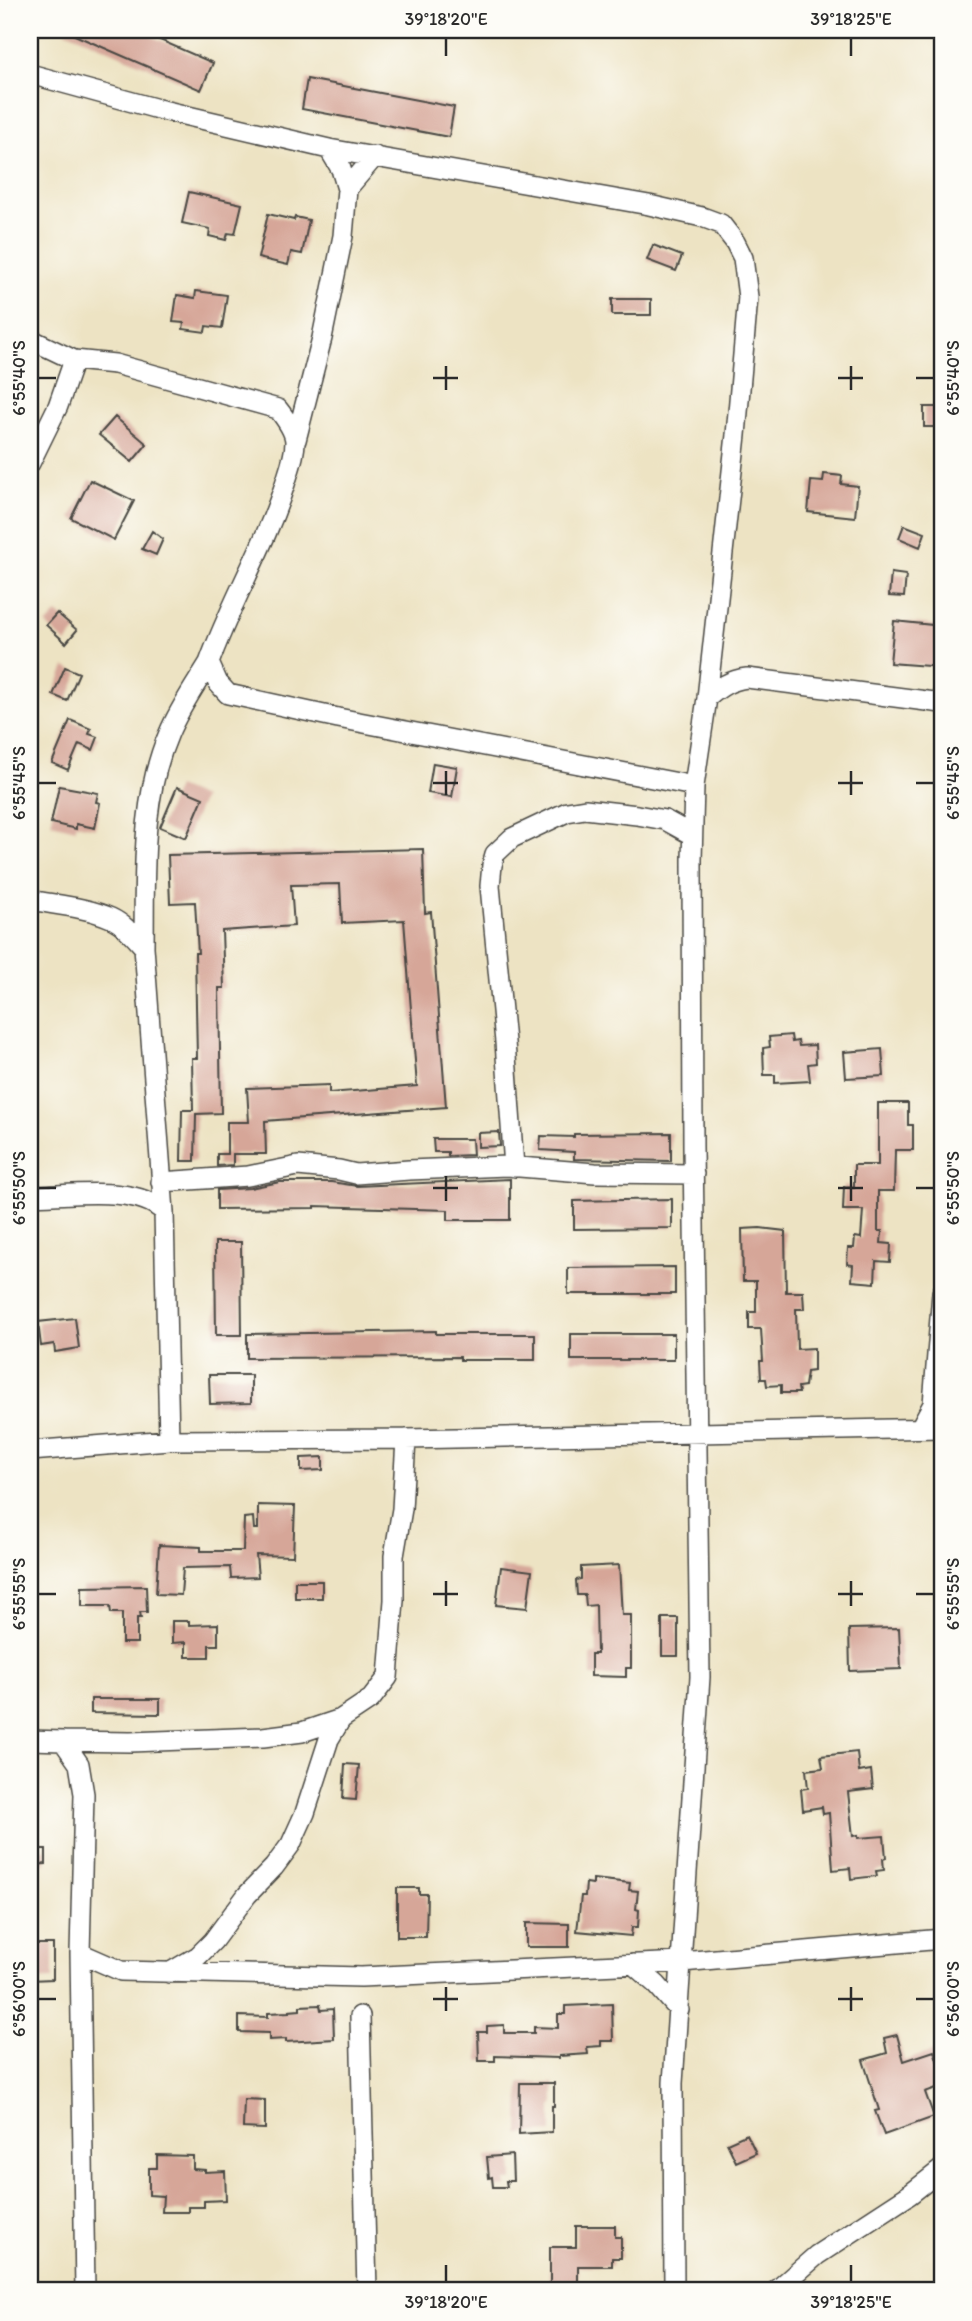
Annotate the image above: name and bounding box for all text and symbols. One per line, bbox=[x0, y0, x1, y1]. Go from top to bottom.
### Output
text: 39°18'20"E bbox=[404, 8, 488, 30]
text: 39°18'25"E bbox=[810, 8, 892, 30]
text: 6°55'40"S bbox=[8, 340, 30, 416]
text: 6°55'40"S bbox=[942, 340, 964, 416]
text: 6°55'45"S bbox=[8, 746, 30, 820]
text: 6°55'45"S bbox=[942, 746, 964, 820]
text: 6°55'50"S bbox=[8, 1151, 30, 1225]
text: 6°55'50"S bbox=[942, 1151, 964, 1225]
text: 6°55'55"S bbox=[8, 1558, 30, 1630]
text: 6°55'55"S bbox=[942, 1558, 964, 1630]
text: 6°56'00"S bbox=[8, 1961, 30, 2037]
text: 6°56'00"S bbox=[942, 1961, 964, 2037]
text: 39°18'20"E bbox=[404, 2291, 488, 2313]
text: 39°18'25"E bbox=[810, 2291, 892, 2313]

